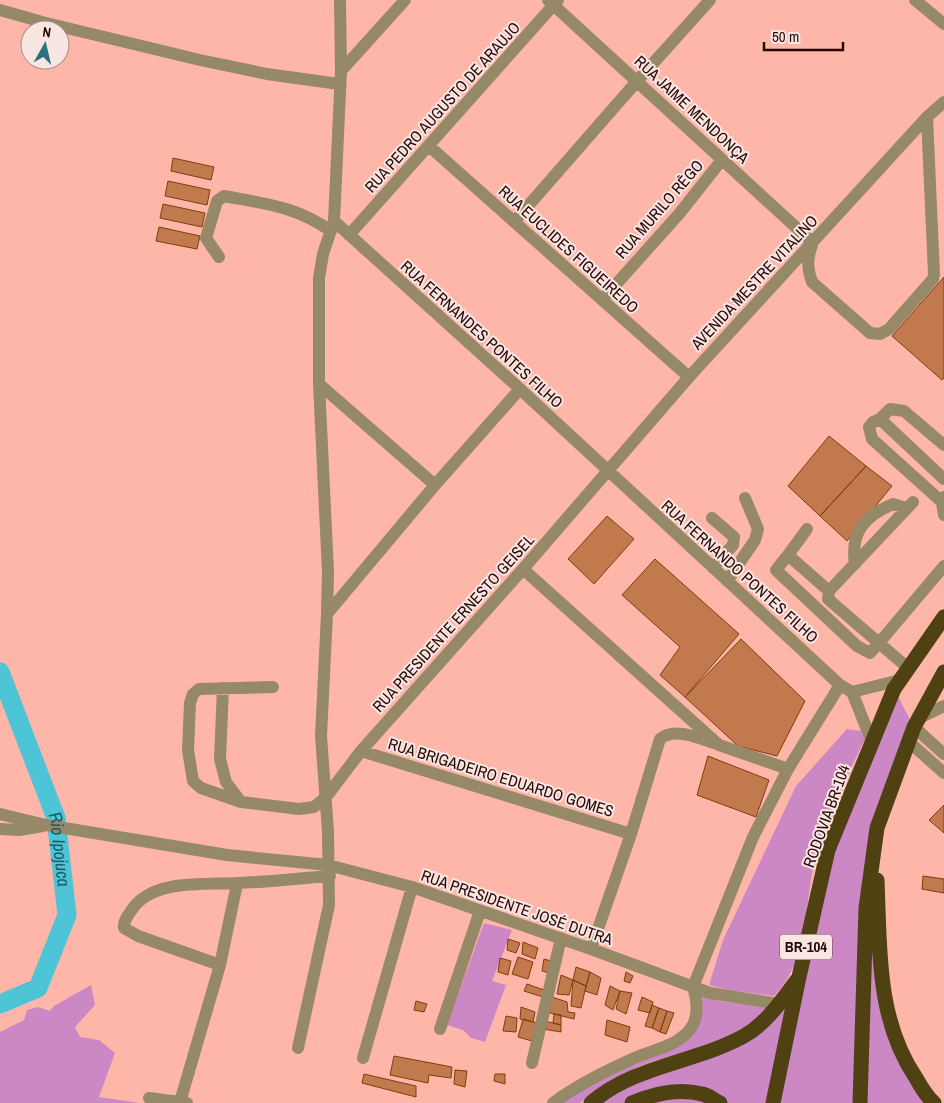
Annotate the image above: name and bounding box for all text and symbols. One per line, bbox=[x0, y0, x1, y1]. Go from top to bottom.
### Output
street label: RUA PEDRO AUGUSTO DE ARAUJO bbox=[359, 17, 525, 197]
north arrow bbox=[20, 20, 70, 70]
scale bar bbox=[764, 20, 843, 52]
text: N bbox=[41, 23, 52, 42]
text: 50 m bbox=[772, 26, 799, 47]
street label: RUA JAIME MENDONÇA bbox=[630, 50, 754, 168]
street label: RUA MURILO RÊGO bbox=[610, 155, 708, 263]
street label: RUA EUCLIDES FIGUEIREDO bbox=[494, 180, 644, 318]
street label: AVENIDA MESTRE VITALINO bbox=[685, 210, 822, 355]
street label: RUA FERNANDES PONTES FILHO bbox=[396, 255, 568, 413]
street label: RUA FERNANDO PONTES FILHO bbox=[657, 495, 823, 647]
street label: RUA PRESIDENTE ERNESTO GEISEL bbox=[367, 529, 539, 717]
street label: RUA BRIGADEIRO EDUARDO GOMES bbox=[386, 732, 617, 822]
street label: RODOVIA BR-104 bbox=[797, 762, 855, 870]
water label: Rio Ipojuca bbox=[43, 808, 77, 888]
street label: RUA PRESIDENTE JOSÉ DUTRA bbox=[418, 864, 616, 950]
road number: BR-104 bbox=[780, 934, 832, 960]

